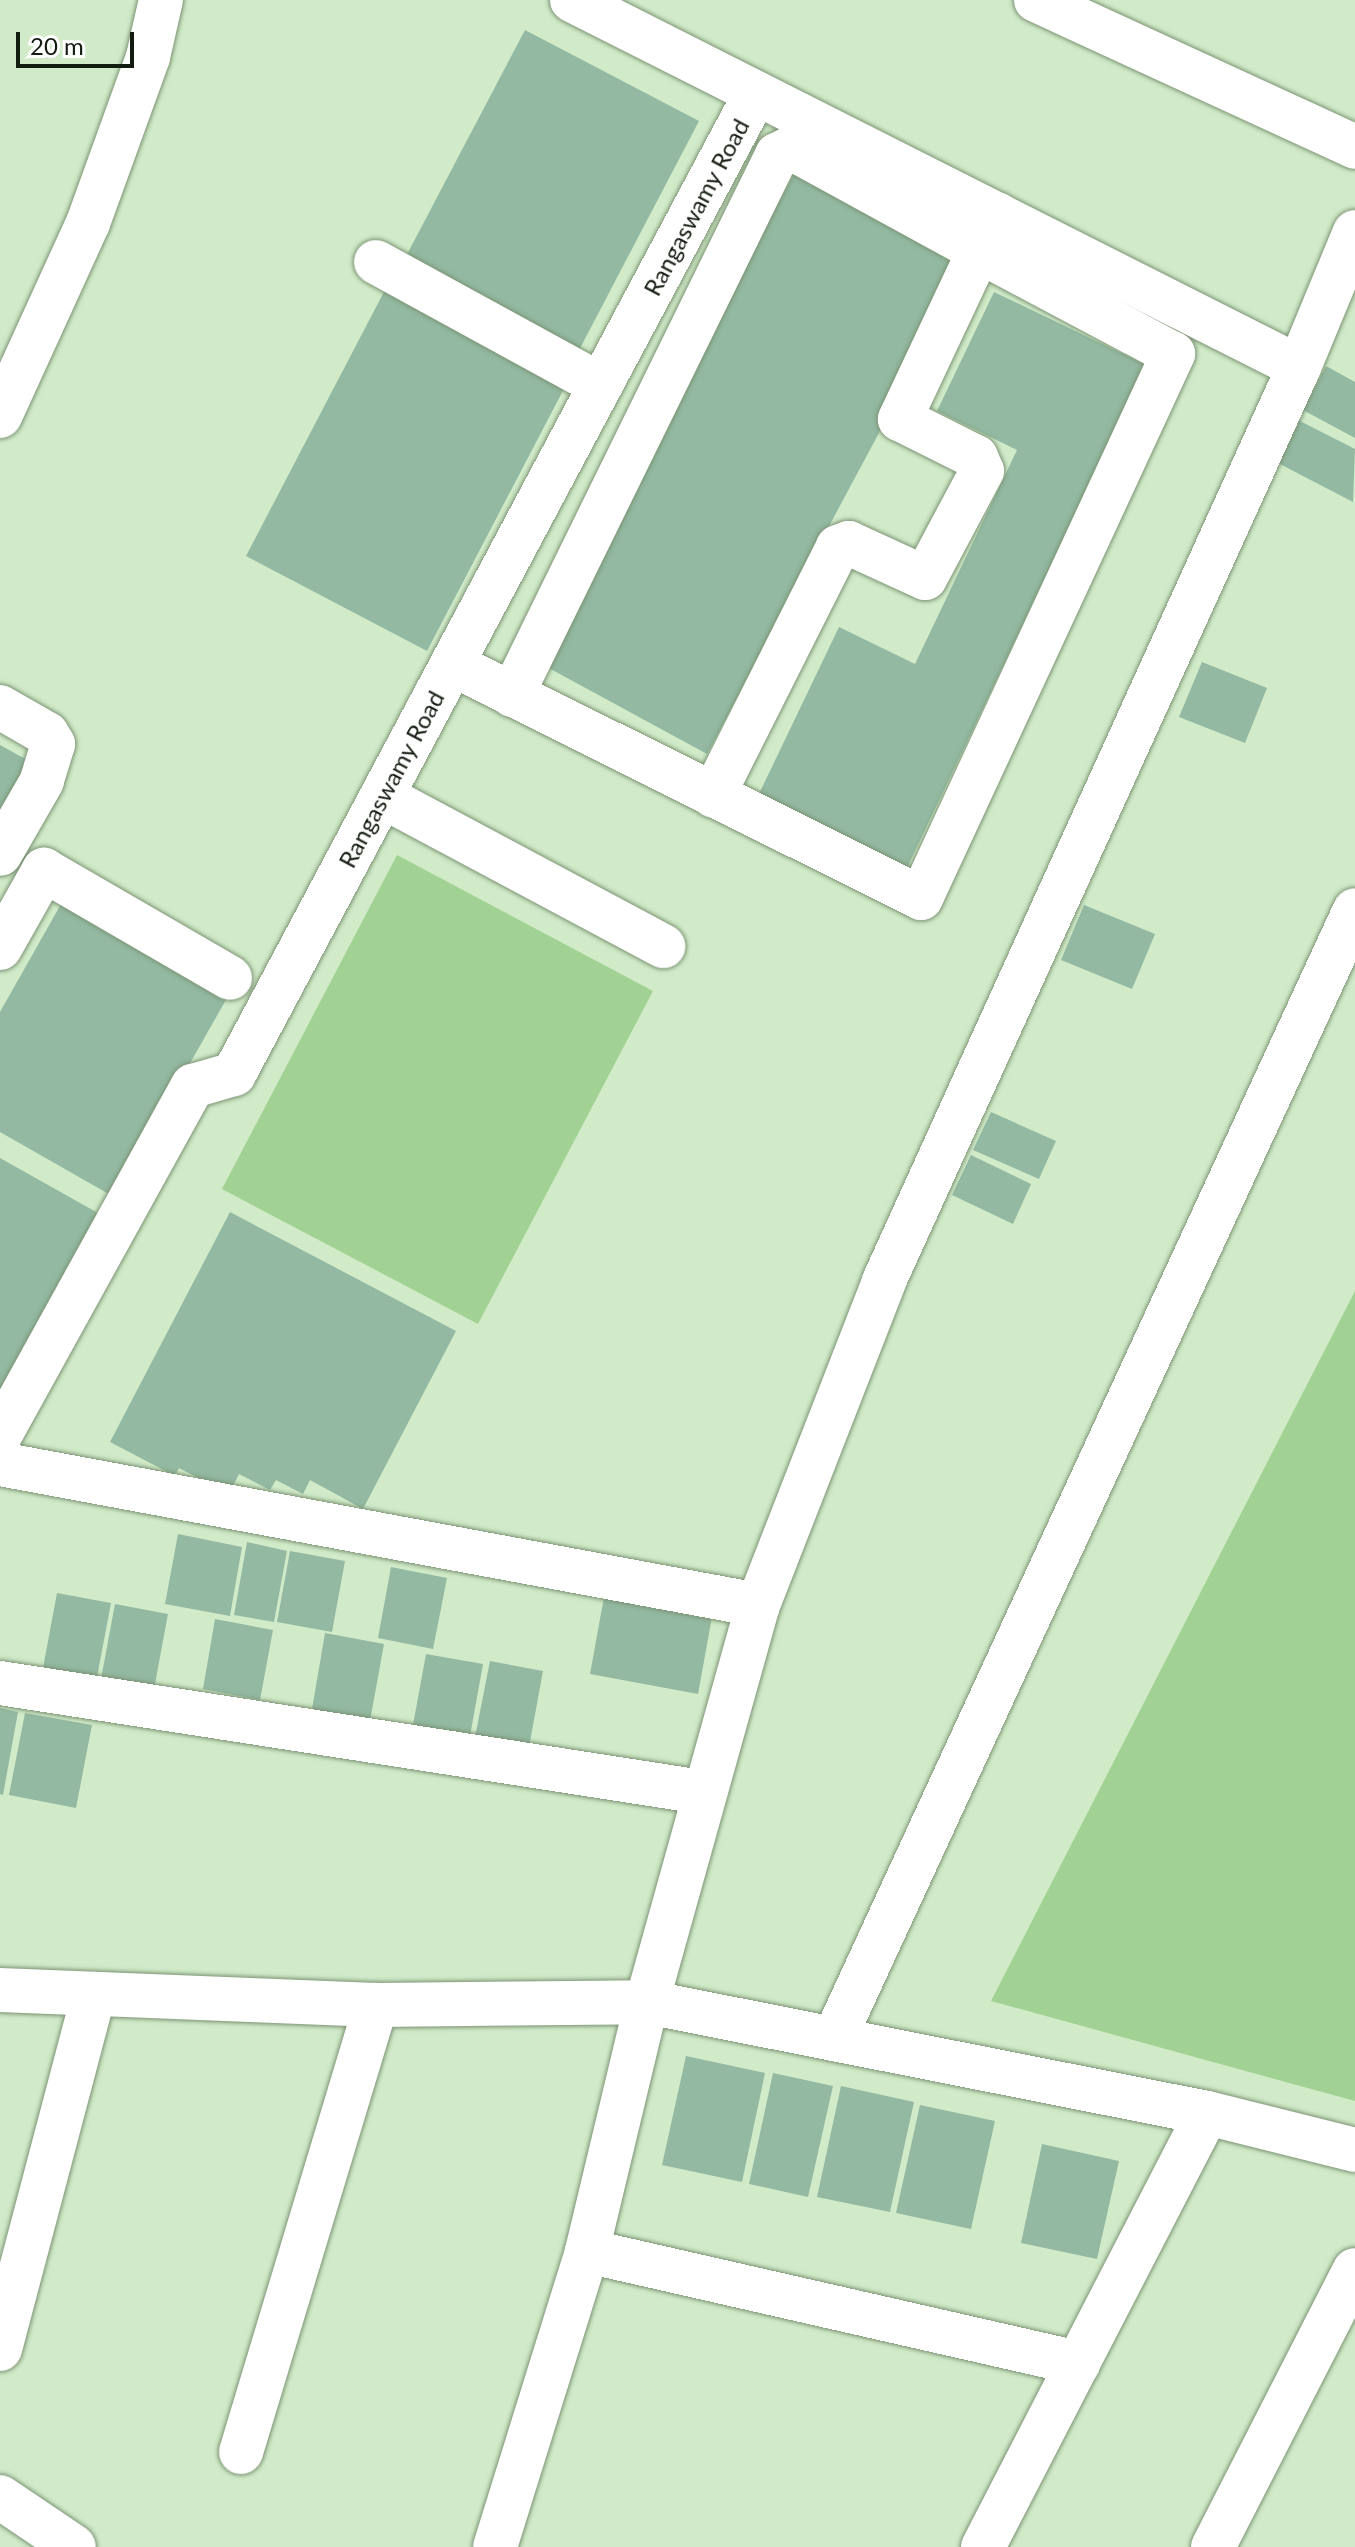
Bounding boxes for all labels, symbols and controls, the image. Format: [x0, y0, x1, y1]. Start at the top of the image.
scale bar [20, 16, 138, 66]
text: 20 m [30, 31, 84, 60]
street label: Rangaswamy Road [637, 113, 755, 301]
street label: Rangaswamy Road [332, 685, 450, 873]

